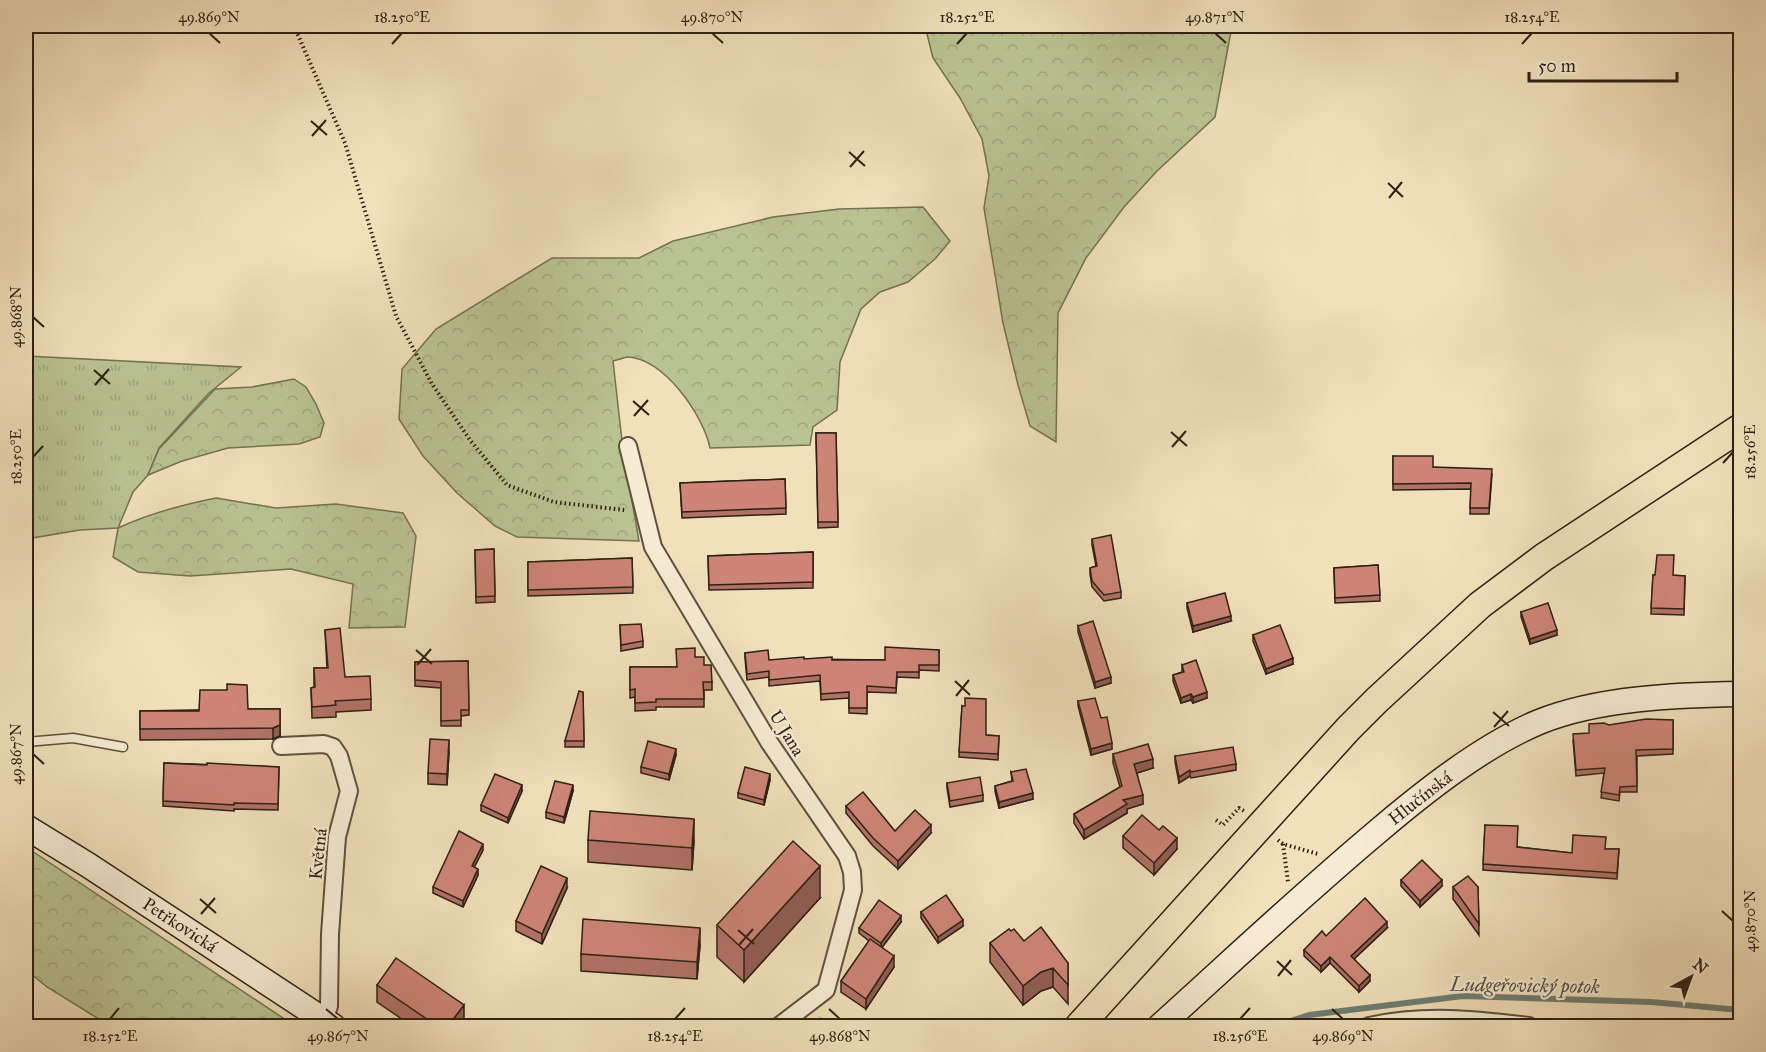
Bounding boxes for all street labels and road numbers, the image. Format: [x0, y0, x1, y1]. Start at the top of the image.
street label: U Jana [764, 706, 810, 761]
street label: Hlučínská [1384, 766, 1457, 830]
street label: Květná [304, 827, 332, 881]
street label: Petřkovická [138, 893, 222, 958]

